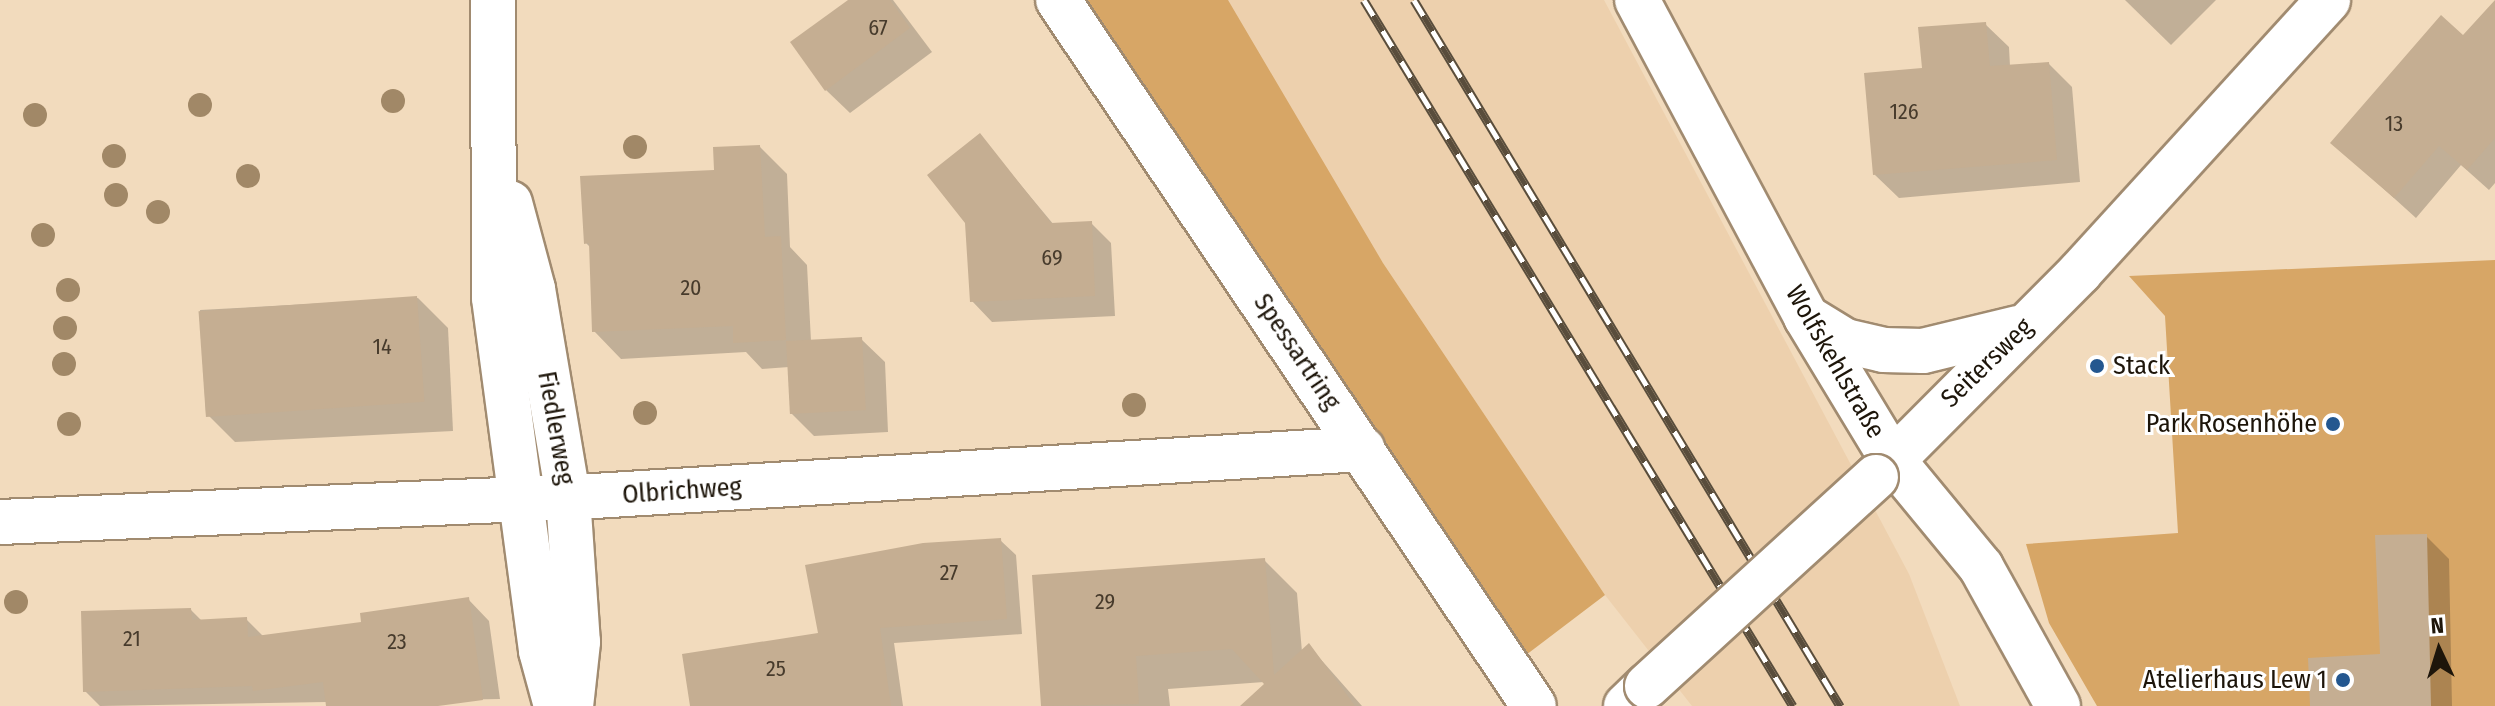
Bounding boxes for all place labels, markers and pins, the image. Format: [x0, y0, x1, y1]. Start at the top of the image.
place label: Stack [2113, 350, 2170, 382]
marker: Stack [2088, 357, 2106, 375]
place label: Park Rosenhöhe [2146, 408, 2317, 440]
marker: Park Rosenhöhe [2324, 415, 2342, 433]
place label: Atelierhaus Lew 1 [2143, 664, 2327, 696]
marker: Atelierhaus Lew 1 [2334, 671, 2352, 689]

